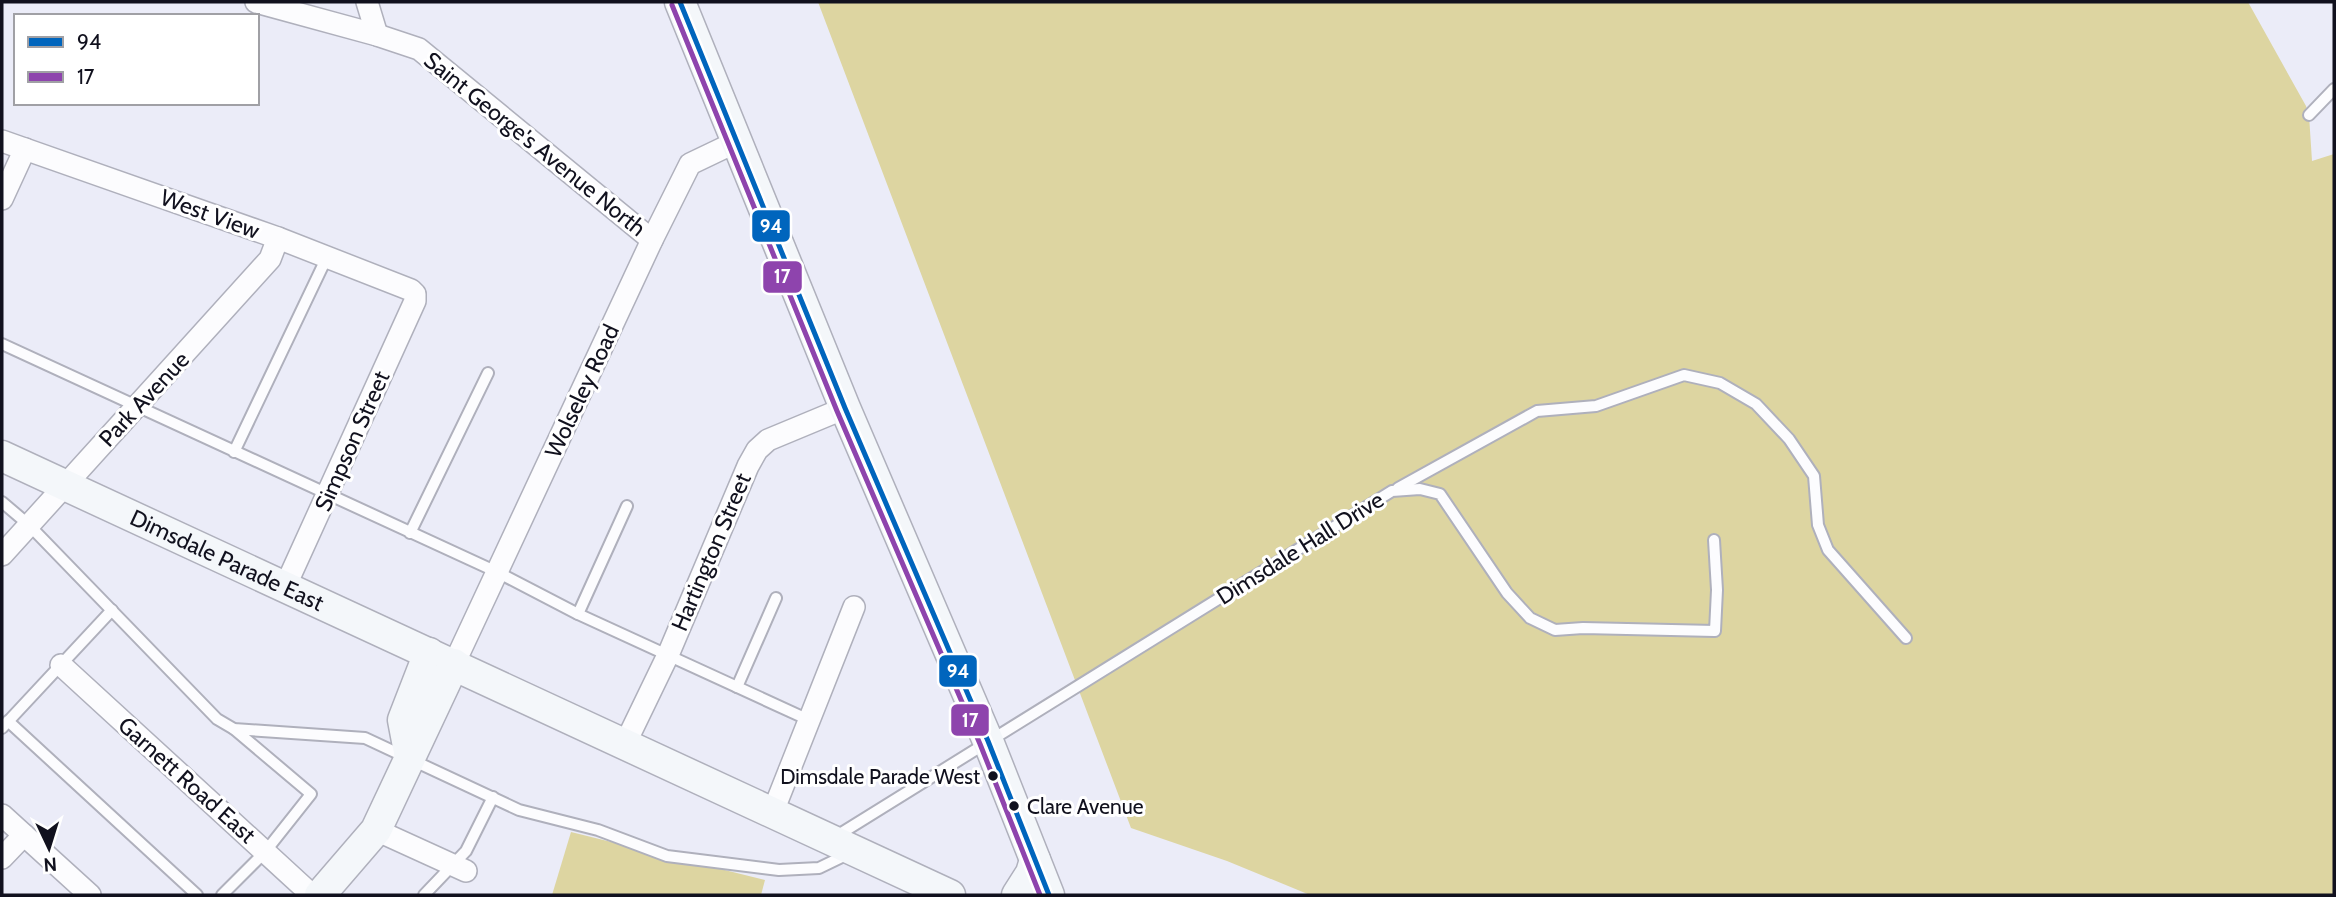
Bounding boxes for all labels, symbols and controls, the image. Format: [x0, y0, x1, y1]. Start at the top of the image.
legend [14, 14, 259, 105]
text: 94 [77, 29, 101, 54]
street label: Saint George's Avenue North [418, 46, 652, 242]
text: 17 [77, 64, 95, 89]
street label: West View [157, 183, 264, 245]
line badge: 94 [751, 209, 791, 243]
text: 94 [760, 215, 782, 238]
line badge: 17 [762, 260, 803, 294]
text: 17 [774, 265, 791, 288]
street label: Wolseley Road [539, 320, 625, 462]
street label: Park Avenue [93, 346, 195, 452]
street label: Simpson Street [309, 366, 395, 515]
street label: Hartington Street [665, 469, 757, 635]
street label: Dimsdale Hall Drive [1211, 485, 1389, 611]
street label: Dimsdale Parade East [126, 503, 328, 617]
line badge: 94 [938, 654, 978, 688]
text: 94 [947, 660, 969, 683]
line badge: 17 [950, 703, 990, 737]
text: 17 [962, 709, 979, 732]
street label: Garnett Road East [113, 711, 262, 849]
place label: Dimsdale Parade West [780, 764, 980, 789]
marker: Dimsdale Parade West [986, 769, 1000, 783]
place label: Clare Avenue [1027, 794, 1144, 819]
marker: Clare Avenue [1007, 799, 1021, 813]
north arrow [14, 813, 84, 883]
text: N [43, 853, 58, 876]

